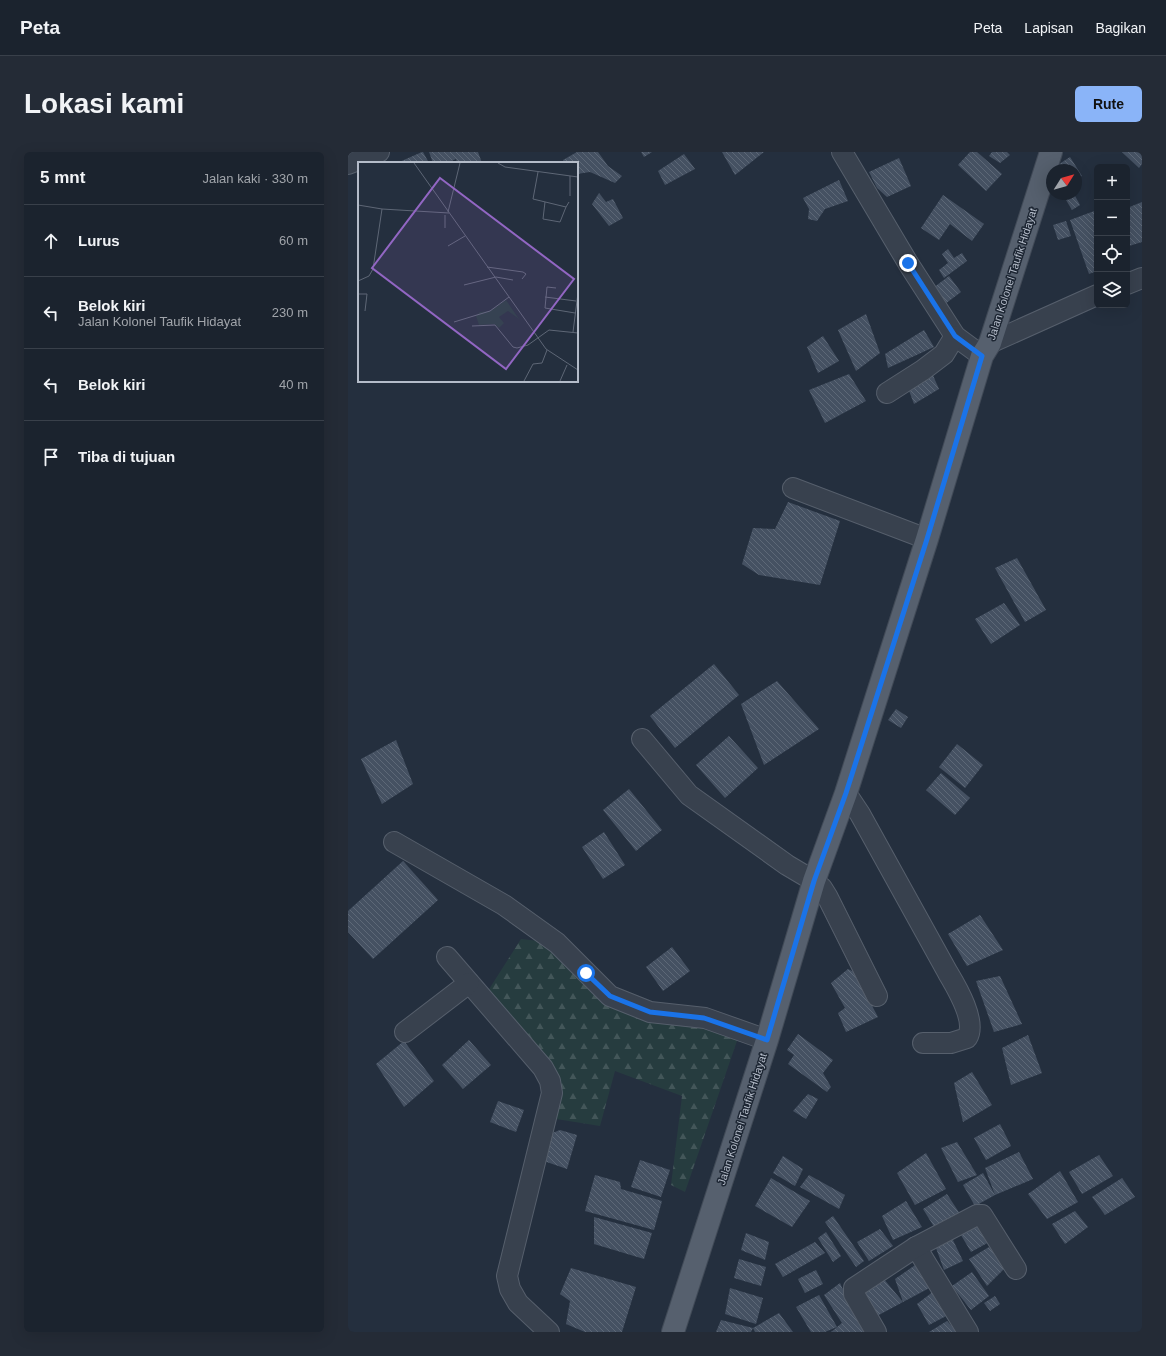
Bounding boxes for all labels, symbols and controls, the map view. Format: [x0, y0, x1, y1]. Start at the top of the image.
text: Peta [20, 17, 60, 38]
text: Peta [974, 20, 1002, 36]
text: Lapisan [1024, 20, 1073, 36]
text: Bagikan [1095, 20, 1146, 36]
button: Rute [1075, 86, 1142, 122]
text: Lokasi kami [24, 88, 184, 119]
inset map [358, 162, 578, 382]
north arrow [1046, 164, 1082, 200]
map controls [1094, 164, 1130, 308]
button: + [1094, 164, 1130, 200]
text: 5 mnt [40, 168, 85, 187]
text: Jalan kaki · 330 m [203, 171, 308, 186]
button: − [1094, 200, 1130, 236]
street label: Jalan Kolonel Taufik Hidayat [985, 207, 1039, 341]
icon: ahead [40, 230, 62, 252]
text: Lurus [78, 232, 120, 249]
text: 60 m [279, 233, 308, 248]
button: locate [1094, 236, 1130, 272]
route end [899, 254, 917, 272]
button: layers [1094, 272, 1130, 308]
text: Belok kiri [78, 297, 146, 314]
icon: left [40, 302, 62, 324]
text: 230 m [272, 305, 308, 320]
text: Jalan Kolonel Taufik Hidayat [78, 314, 241, 329]
icon: left [40, 374, 62, 396]
text: Belok kiri [78, 376, 146, 393]
text: 40 m [279, 377, 308, 392]
icon: arrive [40, 446, 62, 468]
text: Tiba di tujuan [78, 448, 175, 465]
route start [577, 964, 595, 982]
street label: Jalan Kolonel Taufik Hidayat [715, 1052, 769, 1186]

